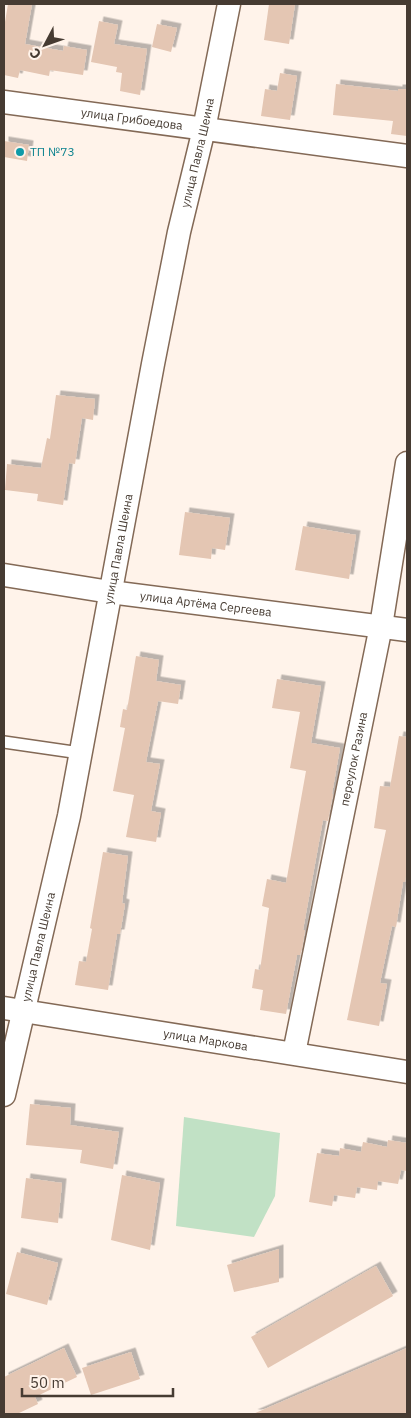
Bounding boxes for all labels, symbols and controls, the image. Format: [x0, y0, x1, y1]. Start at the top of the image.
north arrow [20, 20, 70, 70]
text: С [25, 44, 45, 63]
street label: улица Павла Шеина [177, 96, 217, 209]
street label: улица Грибоедова [80, 104, 184, 133]
place label: ТП №73 [30, 144, 75, 159]
marker: ТП №73 [14, 146, 26, 158]
street label: улица Павла Шеина [100, 492, 136, 605]
street label: улица Артёма Сергеева [139, 588, 273, 620]
street label: переулок Разина [336, 710, 370, 807]
street label: улица Павла Шеина [18, 890, 58, 1003]
street label: улица Маркова [162, 1025, 250, 1054]
scale bar [22, 1366, 174, 1398]
text: 50 m [30, 1373, 65, 1392]

